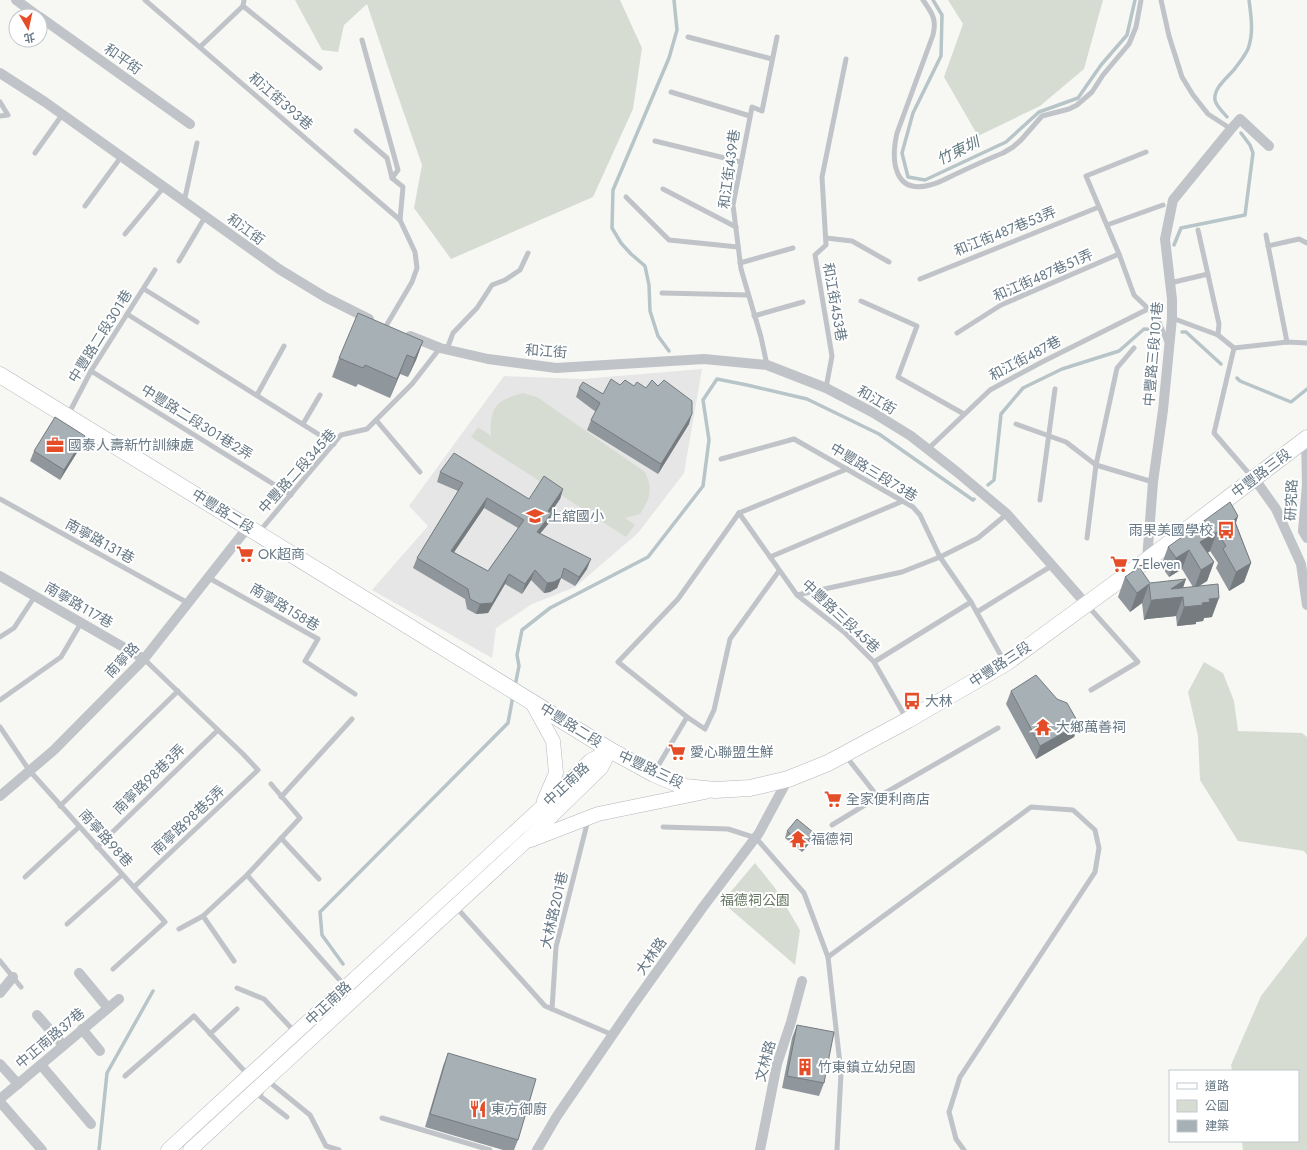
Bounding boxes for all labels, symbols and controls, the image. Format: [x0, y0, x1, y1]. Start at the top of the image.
north arrow [8, 8, 48, 48]
text: 北 [23, 29, 36, 47]
street label: 和平街 [100, 39, 146, 79]
street label: 和江街393巷 [244, 67, 318, 135]
street label: 和江街439巷 [714, 128, 744, 210]
water label: 竹東圳 [933, 130, 985, 171]
street label: 和江街487巷53弄 [951, 201, 1059, 261]
street label: 和江街 [223, 209, 269, 249]
street label: 和江街487巷51弄 [990, 244, 1096, 306]
street label: 和江街453巷 [818, 261, 852, 343]
street label: 中豐路二段301巷 [63, 286, 137, 386]
street label: 中豐路三段101巷 [1138, 301, 1168, 407]
street label: 和江街487巷 [985, 331, 1065, 385]
street label: 和江街 [524, 340, 568, 362]
street label: 中豐路二段301巷2弄 [137, 380, 257, 464]
street label: 和江街 [854, 381, 900, 419]
street label: 中豐路二段345巷 [254, 424, 340, 518]
office icon: 國泰人壽新竹訓練處 [45, 435, 65, 455]
place label: 國泰人壽新竹訓練處 [68, 435, 194, 455]
street label: 中豐路三段73巷 [826, 438, 922, 506]
street label: 中豐路三段 [1227, 444, 1295, 502]
street label: 研究路 [1280, 479, 1302, 521]
street label: 中豐路二段 [188, 484, 258, 538]
school or university icon: 上舘國小 [525, 506, 545, 526]
place label: 上舘國小 [548, 506, 604, 526]
street label: 南寧路131巷 [62, 514, 138, 568]
place label: 雨果美國學校 [1129, 520, 1213, 540]
bus stop icon: 雨果美國學校 [1216, 520, 1236, 540]
supermarket icon: OK超商 [235, 544, 255, 564]
place label: OK超商 [258, 544, 305, 564]
supermarket icon: 7-Eleven [1109, 554, 1129, 574]
place label: 7-Eleven [1132, 554, 1181, 574]
street label: 中豐路三段45巷 [798, 575, 884, 657]
street label: 南寧路117巷 [41, 577, 117, 633]
street label: 南寧路158巷 [246, 578, 324, 636]
street label: 中豐路三段 [965, 637, 1035, 691]
street label: 南寧路 [100, 638, 144, 682]
bus stop icon: 大林 [902, 691, 922, 711]
place label: 大林 [925, 691, 953, 711]
street label: 中豐路二段 [536, 698, 606, 752]
temple icon: 大鄉萬善祠 [1033, 717, 1053, 737]
place label: 大鄉萬善祠 [1056, 717, 1126, 737]
street label: 南寧路98巷3弄 [108, 739, 190, 819]
supermarket icon: 愛心聯盟生鮮 [667, 742, 687, 762]
place label: 愛心聯盟生鮮 [690, 742, 774, 762]
street label: 中豐路三段 [615, 745, 687, 793]
street label: 中正南路 [539, 758, 593, 810]
street label: 南寧路98巷5弄 [147, 781, 229, 859]
supermarket icon: 全家便利商店 [823, 789, 843, 809]
place label: 全家便利商店 [846, 789, 930, 809]
street label: 南寧路98巷 [75, 805, 137, 871]
temple icon: 福德祠 [788, 829, 808, 849]
place label: 福德祠 [811, 829, 853, 849]
street label: 大林路201巷 [535, 869, 573, 951]
park label: 福德祠公園 [720, 890, 790, 910]
street label: 大林路 [631, 933, 671, 979]
street label: 中正南路 [301, 977, 355, 1029]
street label: 中正南路37巷 [11, 1003, 89, 1073]
street label: 文林路 [750, 1038, 780, 1084]
building icon: 竹東鎮立幼兒園 [795, 1057, 815, 1077]
place label: 竹東鎮立幼兒園 [818, 1057, 916, 1077]
legend [1169, 1070, 1299, 1142]
text: 道路 [1205, 1077, 1229, 1095]
text: 公園 [1205, 1097, 1229, 1115]
restaurant icon: 東方御廚 [468, 1099, 488, 1119]
place label: 東方御廚 [491, 1099, 547, 1119]
text: 建築 [1205, 1117, 1229, 1135]

